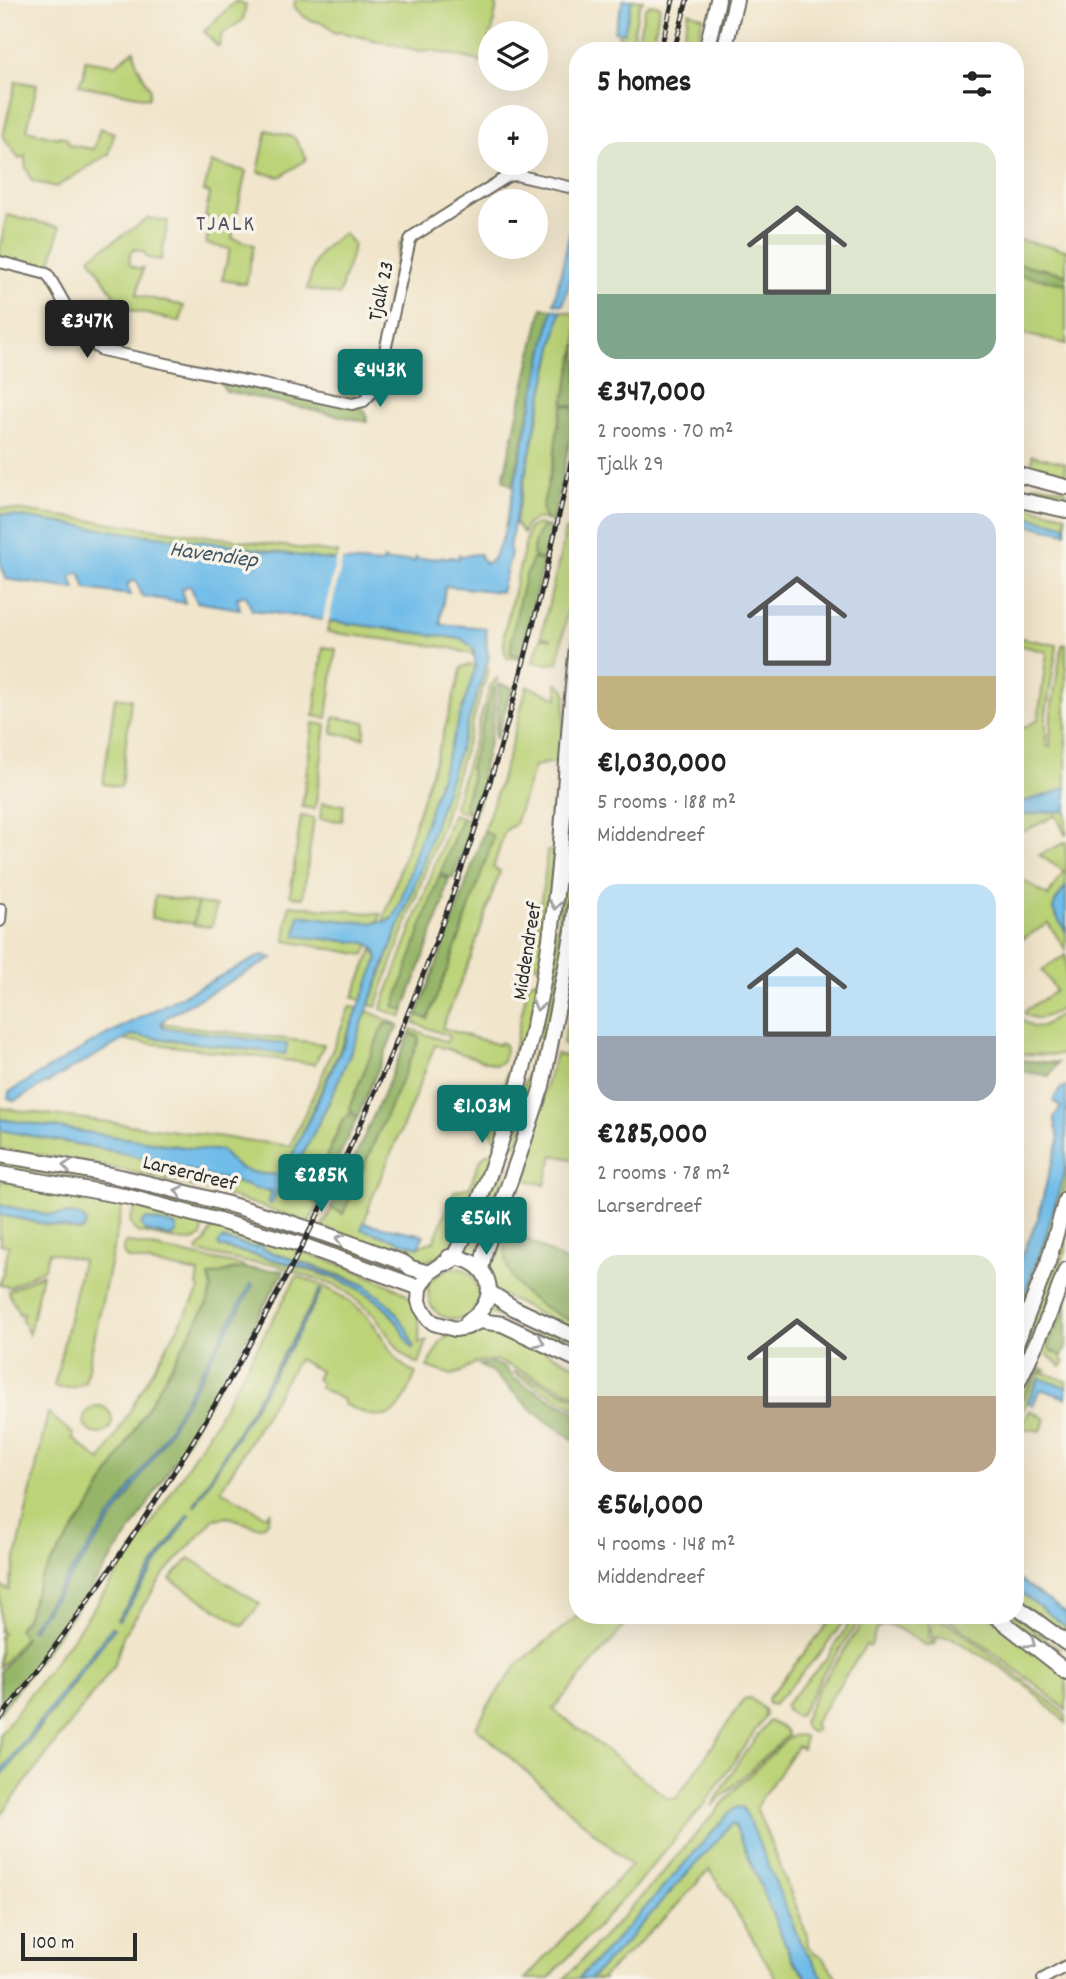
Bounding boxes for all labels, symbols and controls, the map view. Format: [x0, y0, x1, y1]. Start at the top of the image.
map controls [478, 21, 548, 259]
button: layers [478, 21, 548, 91]
text: 5 homes [597, 63, 691, 106]
icon: filters [958, 65, 996, 103]
button: + [478, 105, 548, 175]
icon: home [734, 187, 860, 313]
button: − [478, 189, 548, 259]
district label: TJALK [196, 209, 256, 242]
street label: Tjalk 23 [362, 259, 404, 324]
pin: €347K [38, 300, 136, 360]
text: €347K [61, 306, 113, 339]
pin: €443K [331, 350, 429, 409]
text: €443K [354, 355, 406, 388]
text: €347,000 [597, 373, 706, 416]
text: 2 rooms · 70 m² [597, 416, 733, 449]
text: Tjalk 29 [597, 449, 664, 482]
water label: Havendiep [167, 534, 261, 579]
icon: home [734, 558, 860, 684]
text: €1,030,000 [597, 744, 727, 787]
text: 5 rooms · 188 m² [597, 787, 736, 820]
text: Middendreef [597, 820, 705, 853]
street label: Middendreef [506, 900, 552, 1002]
one-way arrow [548, 900, 563, 911]
icon: home [734, 929, 860, 1055]
one-way arrow [532, 1000, 547, 1012]
pin: €1.03M [425, 1086, 539, 1145]
text: €1.03M [453, 1091, 511, 1124]
text: €285,000 [597, 1115, 708, 1158]
street label: Larserdreef [139, 1149, 240, 1201]
pin: €285K [272, 1154, 370, 1214]
text: 2 rooms · 78 m² [597, 1158, 730, 1191]
one-way arrow [61, 1159, 73, 1174]
text: €285K [294, 1160, 348, 1193]
one-way arrow [174, 1185, 186, 1199]
text: Larserdreef [597, 1191, 702, 1224]
pin: €561K [437, 1198, 535, 1257]
text: €561K [461, 1203, 511, 1236]
one-way arrow [335, 1233, 347, 1247]
icon: home [734, 1300, 860, 1426]
one-way arrow [533, 1334, 545, 1348]
text: €561,000 [597, 1486, 704, 1529]
text: 4 rooms · 148 m² [597, 1529, 735, 1562]
text: Middendreef [597, 1562, 705, 1595]
one-way arrow [1023, 1634, 1035, 1647]
scale bar [21, 1930, 136, 1962]
text: 100 m [32, 1931, 74, 1958]

